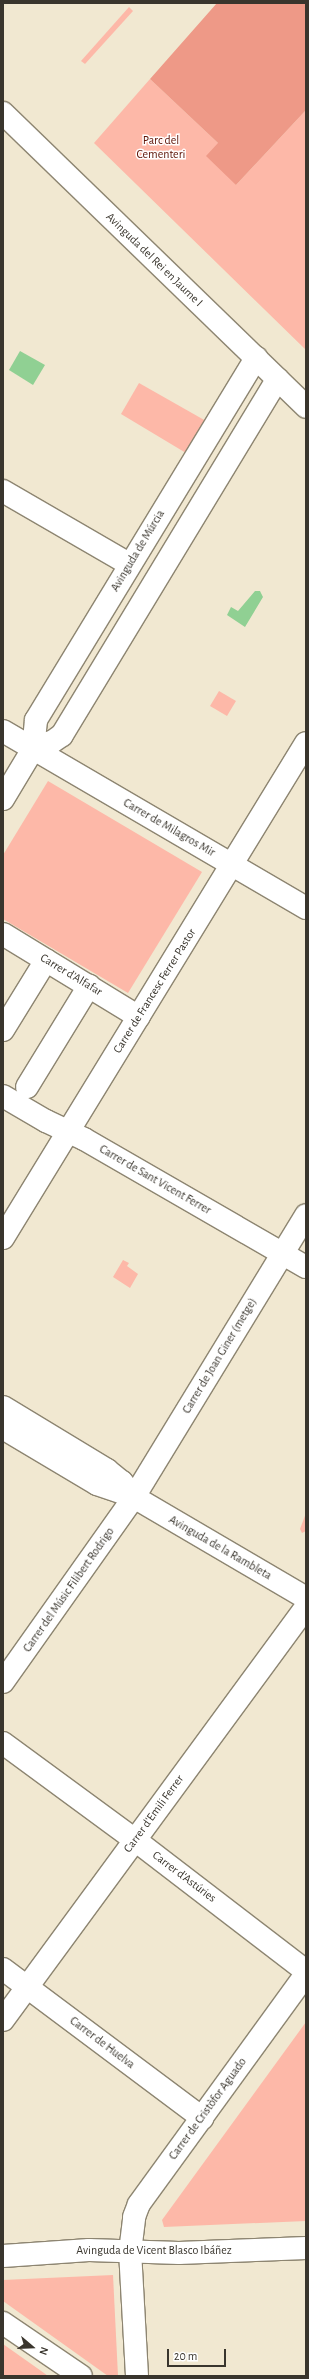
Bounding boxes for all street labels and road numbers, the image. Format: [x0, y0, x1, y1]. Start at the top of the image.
street label: Avinguda del Rei en Jaume I [103, 210, 205, 310]
street label: Avinguda de Múrcia [108, 508, 168, 594]
street label: Carrer de Milagros Mir [121, 796, 217, 860]
street label: Carrer de Francesc Ferrer Pastor [111, 926, 199, 1056]
street label: Carrer d'Alfafar [37, 951, 105, 999]
street label: Carrer de Sant Vicent Ferrer [97, 1142, 213, 1218]
street label: Carrer de Joan Giner (metge) [180, 1296, 260, 1416]
street label: Avinguda de la Rambleta [166, 1513, 274, 1583]
street label: Carrer del Músic Filibert Rodrigo [20, 1525, 118, 1655]
street label: Carrer d'Emili Ferrer [121, 1772, 187, 1856]
street label: Carrer d'Astúries [149, 1848, 219, 1906]
street label: Carrer de Huelva [67, 2014, 137, 2072]
street label: Carrer de Cristòfor Aguado [166, 2055, 250, 2163]
street label: Avinguda de Vicent Blasco Ibáñez [76, 2244, 232, 2258]

